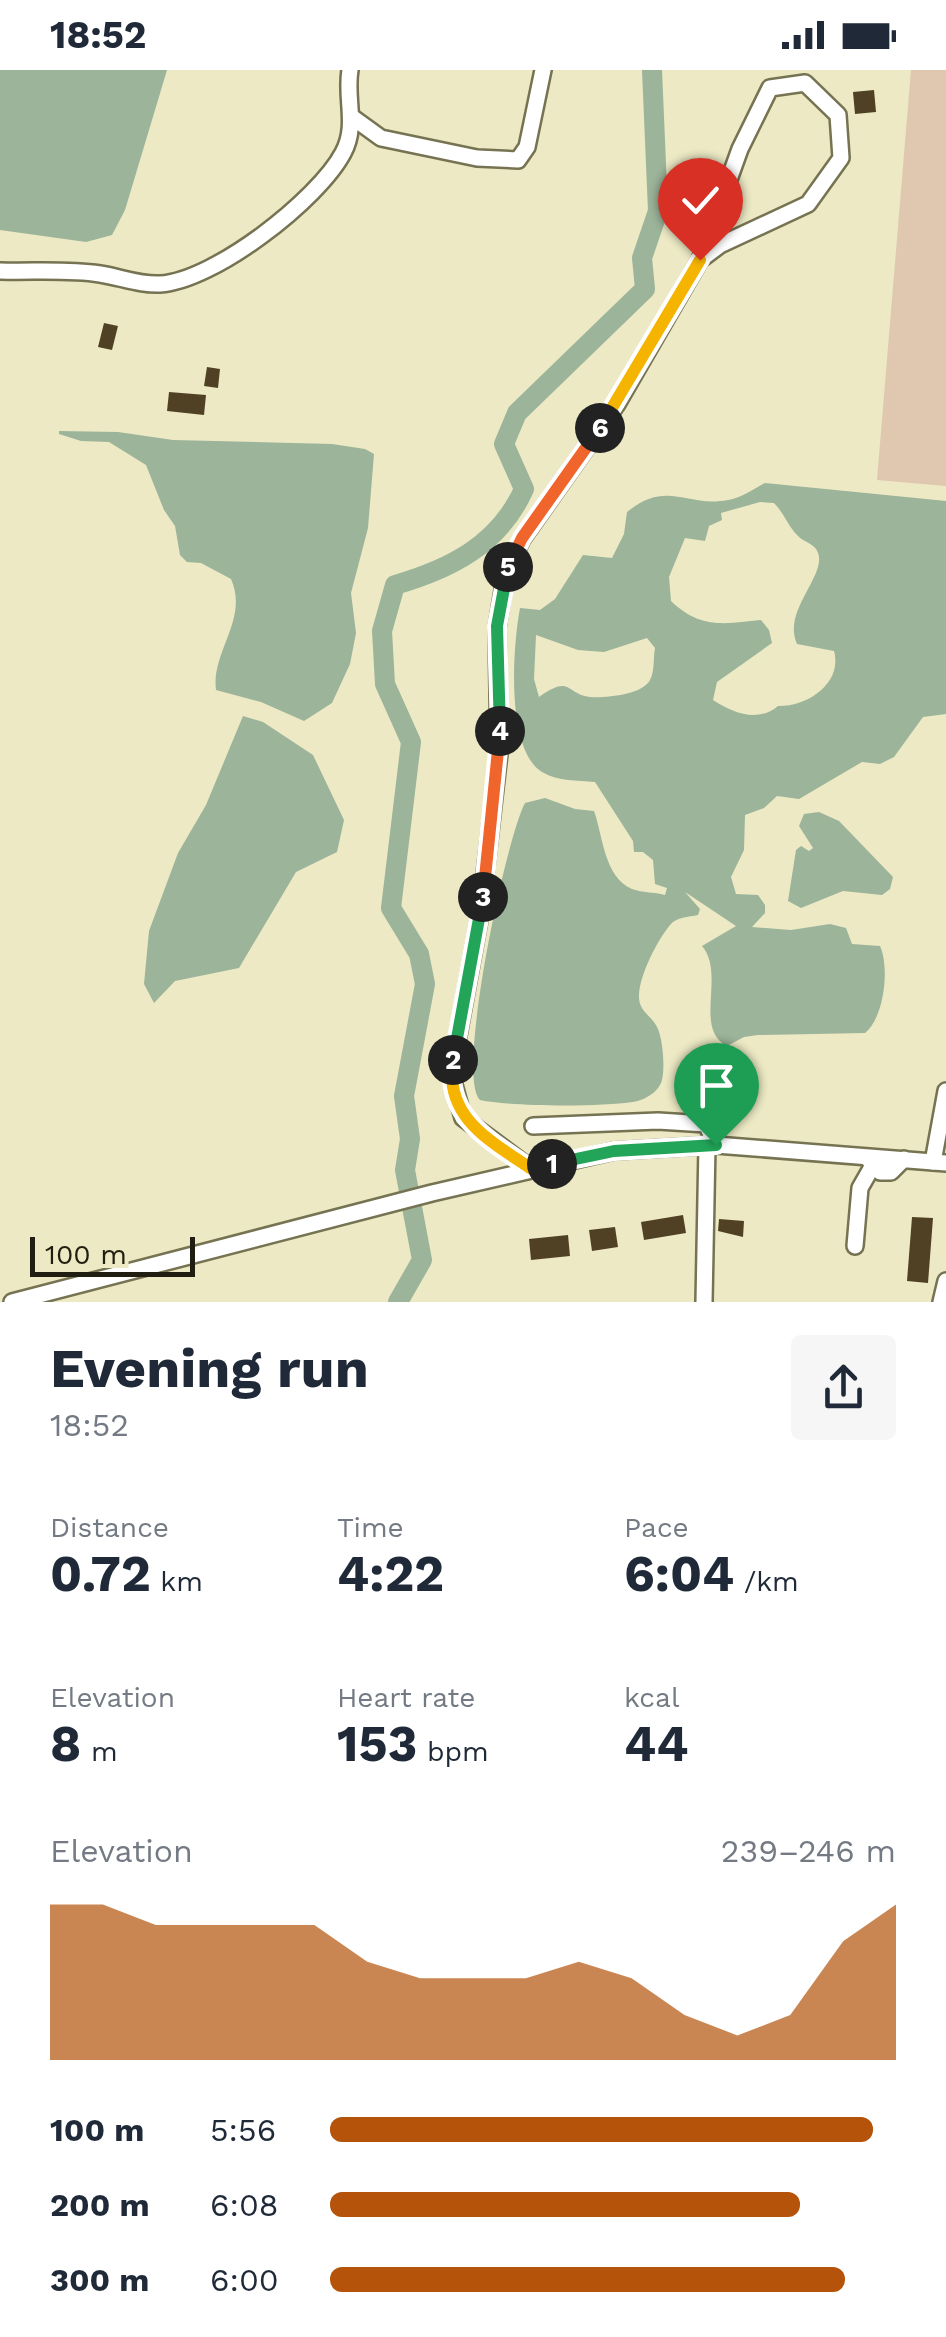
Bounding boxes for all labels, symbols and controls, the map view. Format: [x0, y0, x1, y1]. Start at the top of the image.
text: 18:52 [50, 13, 146, 57]
pin [658, 158, 743, 261]
icon: check [673, 173, 728, 228]
pin: 6 [575, 403, 625, 453]
text: 6 [591, 411, 609, 444]
pin: 5 [483, 542, 533, 592]
text: 5 [500, 550, 516, 583]
pin: 4 [475, 706, 525, 756]
text: 4 [491, 714, 509, 747]
pin: 3 [458, 872, 508, 922]
text: 3 [475, 880, 491, 913]
pin: 2 [428, 1035, 478, 1085]
text: 2 [445, 1043, 461, 1076]
pin [674, 1043, 759, 1146]
icon: arrive [689, 1058, 744, 1113]
pin: 1 [527, 1139, 577, 1189]
text: 1 [546, 1147, 558, 1180]
scale bar [30, 1232, 195, 1276]
text: 100 m [45, 1238, 127, 1271]
button: share [791, 1335, 896, 1440]
text: Evening run [50, 1336, 369, 1400]
text: 18:52 [50, 1406, 129, 1444]
text: Distance [50, 1511, 169, 1544]
text: Time [337, 1511, 404, 1544]
text: Pace [624, 1511, 689, 1544]
text: 0.72 [50, 1544, 151, 1603]
text: 4:22 [337, 1544, 444, 1603]
text: 6:04 [624, 1544, 734, 1603]
text: km [151, 1565, 203, 1598]
text: /km [734, 1565, 799, 1598]
text: Elevation [50, 1681, 175, 1714]
text: Heart rate [337, 1681, 475, 1714]
text: kcal [624, 1681, 679, 1714]
text: 8 [50, 1714, 81, 1773]
text: 153 [337, 1714, 417, 1773]
text: 44 [624, 1714, 689, 1773]
text: m [81, 1735, 118, 1768]
text: bpm [417, 1735, 489, 1768]
text: Elevation [50, 1832, 193, 1870]
text: 239–246 m [721, 1832, 896, 1870]
text: 100 m [50, 2111, 144, 2149]
text: 5:56 [210, 2111, 276, 2149]
text: 200 m [50, 2186, 150, 2224]
text: 6:08 [210, 2186, 279, 2224]
text: 300 m [50, 2261, 149, 2299]
text: 6:00 [210, 2261, 279, 2299]

